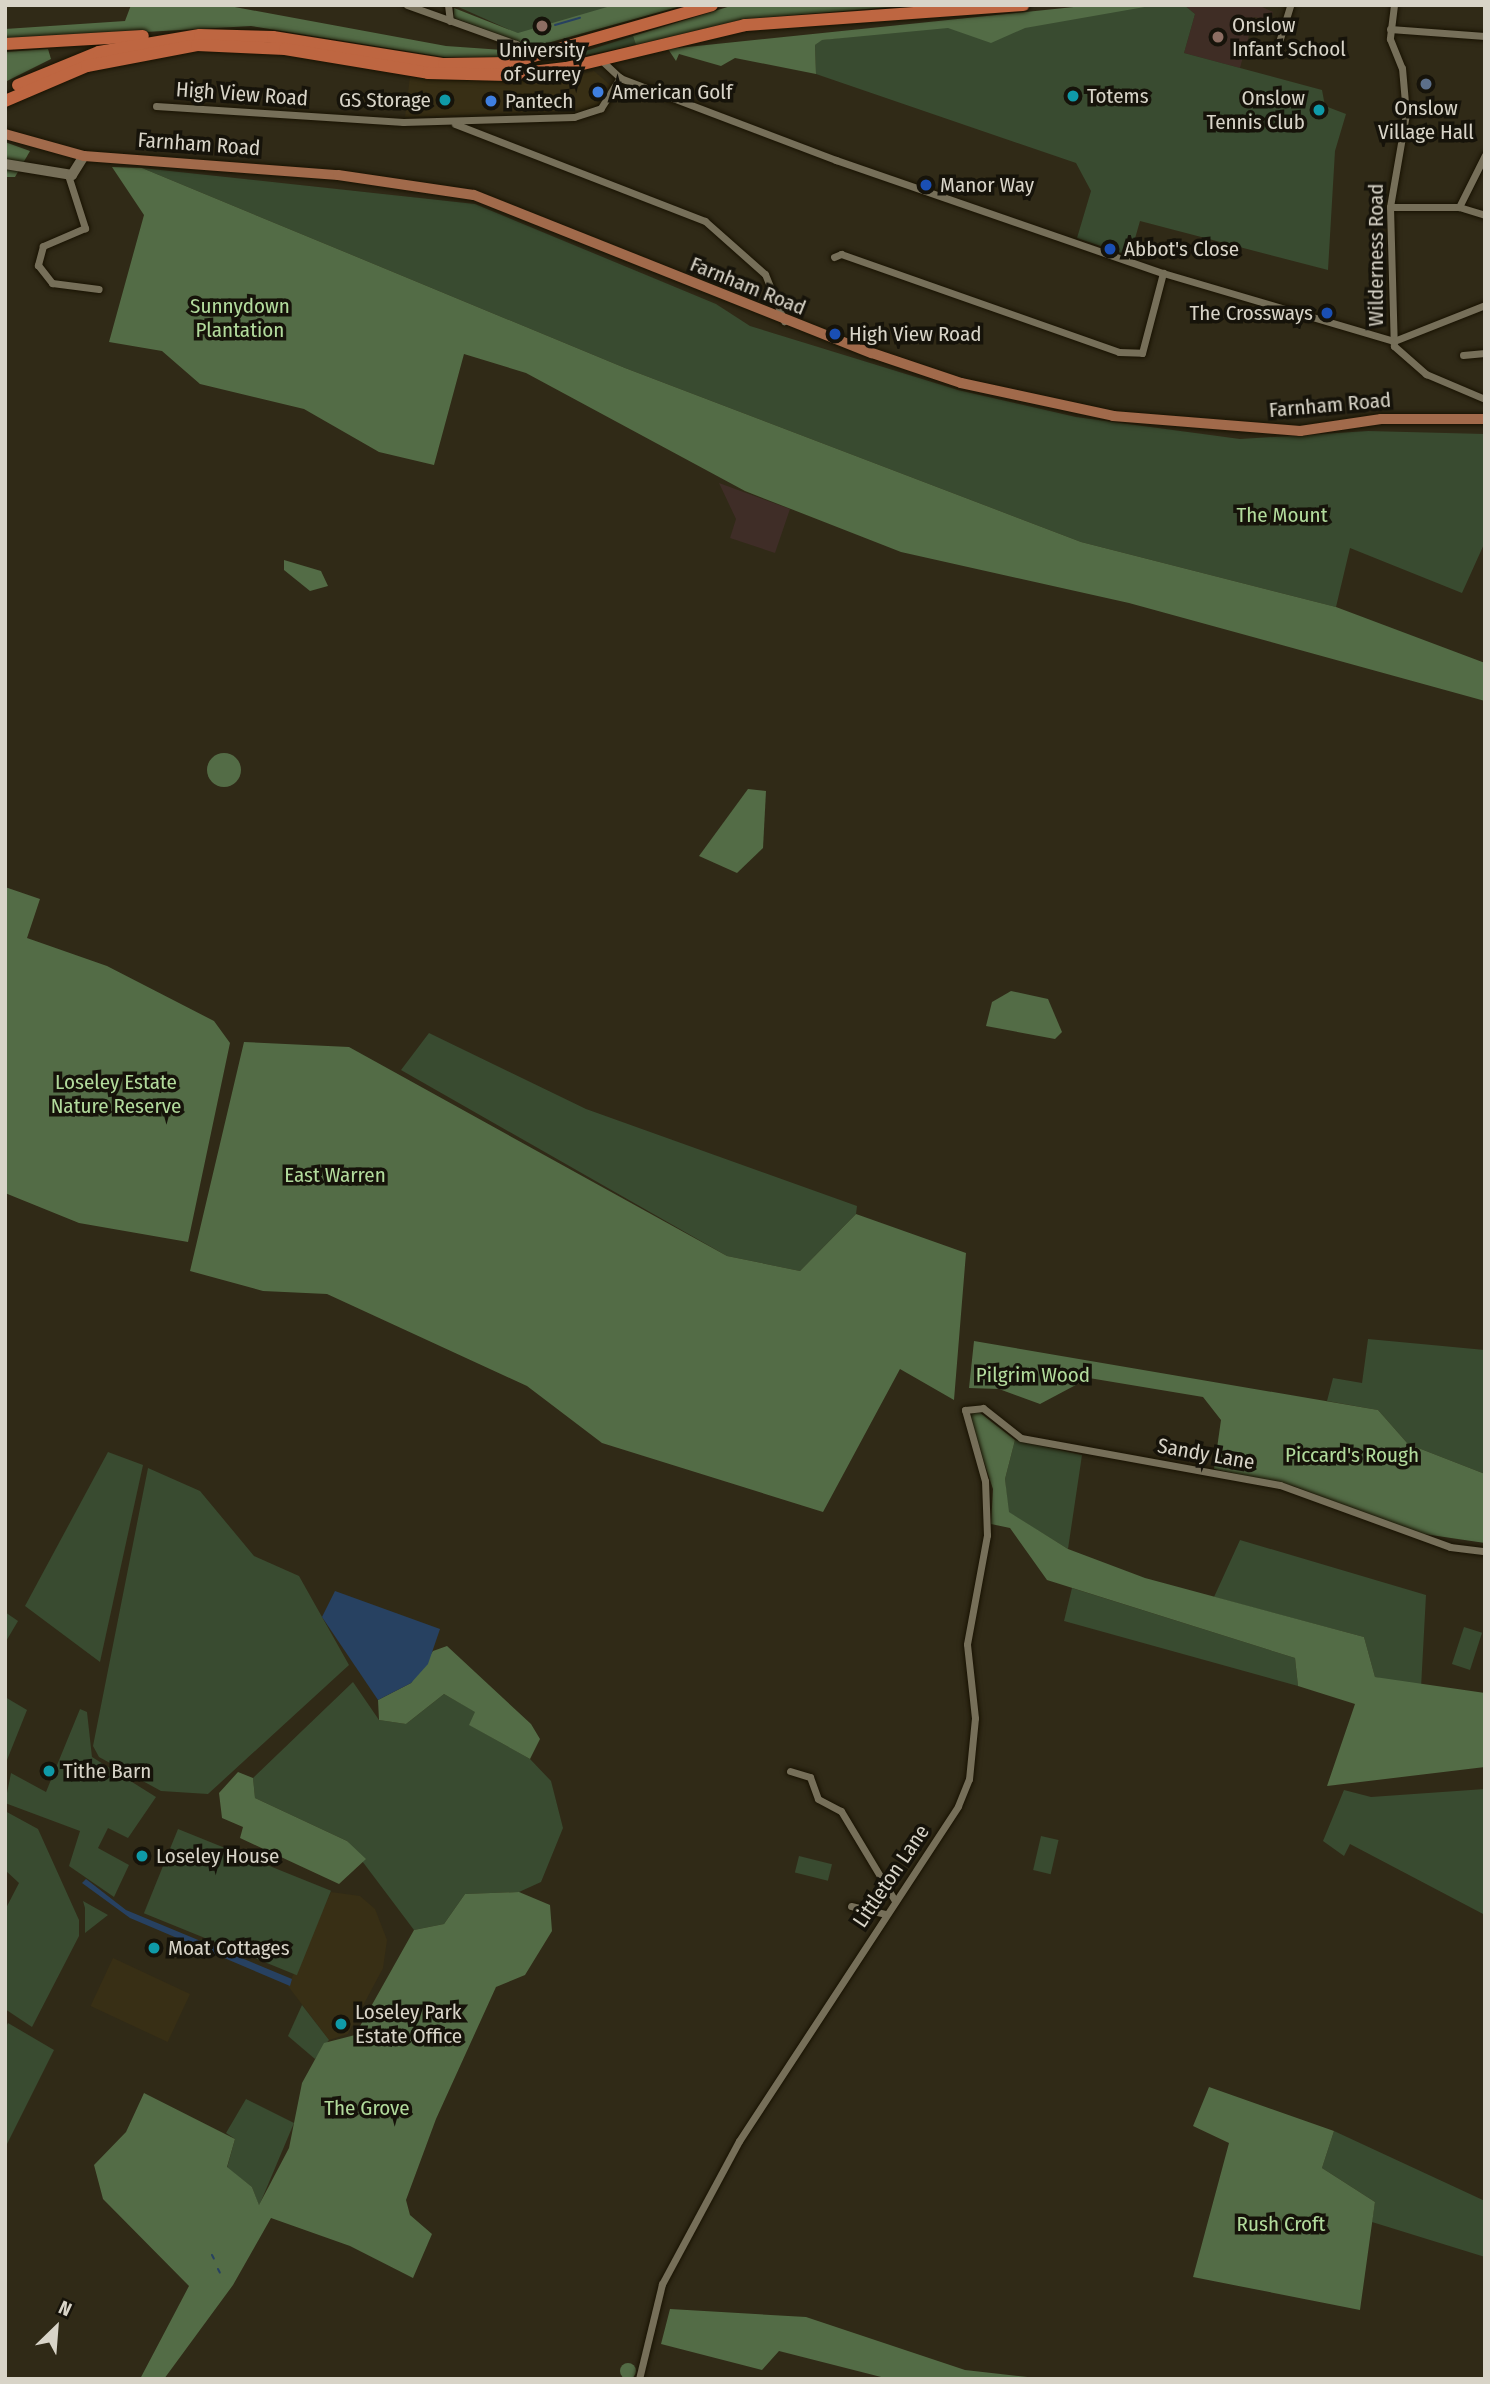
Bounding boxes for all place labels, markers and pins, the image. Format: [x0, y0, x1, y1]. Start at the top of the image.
place label: Onslow Infant School [1232, 12, 1346, 62]
marker: University of Surrey [534, 18, 550, 34]
marker: Onslow Infant School [1210, 29, 1226, 45]
place label: University of Surrey [499, 37, 585, 87]
marker: Onslow Village Hall [1418, 76, 1434, 92]
place label: American Golf [612, 79, 732, 105]
place label: Totems [1087, 83, 1149, 109]
marker: American Golf [590, 84, 606, 100]
place label: Onslow Tennis Club [1207, 85, 1305, 135]
place label: GS Storage [339, 87, 431, 113]
place label: Pantech [505, 88, 573, 114]
marker: Totems [1065, 88, 1081, 104]
marker: GS Storage [437, 92, 453, 108]
marker: Pantech [483, 93, 499, 109]
place label: Onslow Village Hall [1378, 95, 1474, 145]
marker: Onslow Tennis Club [1311, 102, 1327, 118]
place label: Manor Way [940, 172, 1034, 198]
marker: Manor Way [918, 177, 934, 193]
place label: Abbot's Close [1124, 236, 1239, 262]
marker: Abbot's Close [1102, 241, 1118, 257]
place label: The Crossways [1190, 300, 1313, 326]
marker: The Crossways [1319, 305, 1335, 321]
place label: High View Road [849, 321, 981, 347]
marker: High View Road [827, 326, 843, 342]
place label: Tithe Barn [63, 1758, 151, 1784]
marker: Tithe Barn [41, 1763, 57, 1779]
place label: Loseley House [156, 1843, 279, 1869]
marker: Loseley House [134, 1848, 150, 1864]
place label: Moat Cottages [168, 1935, 290, 1961]
marker: Moat Cottages [146, 1940, 162, 1956]
place label: Loseley Park Estate Office [355, 1999, 462, 2049]
marker: Loseley Park Estate Office [333, 2016, 349, 2032]

